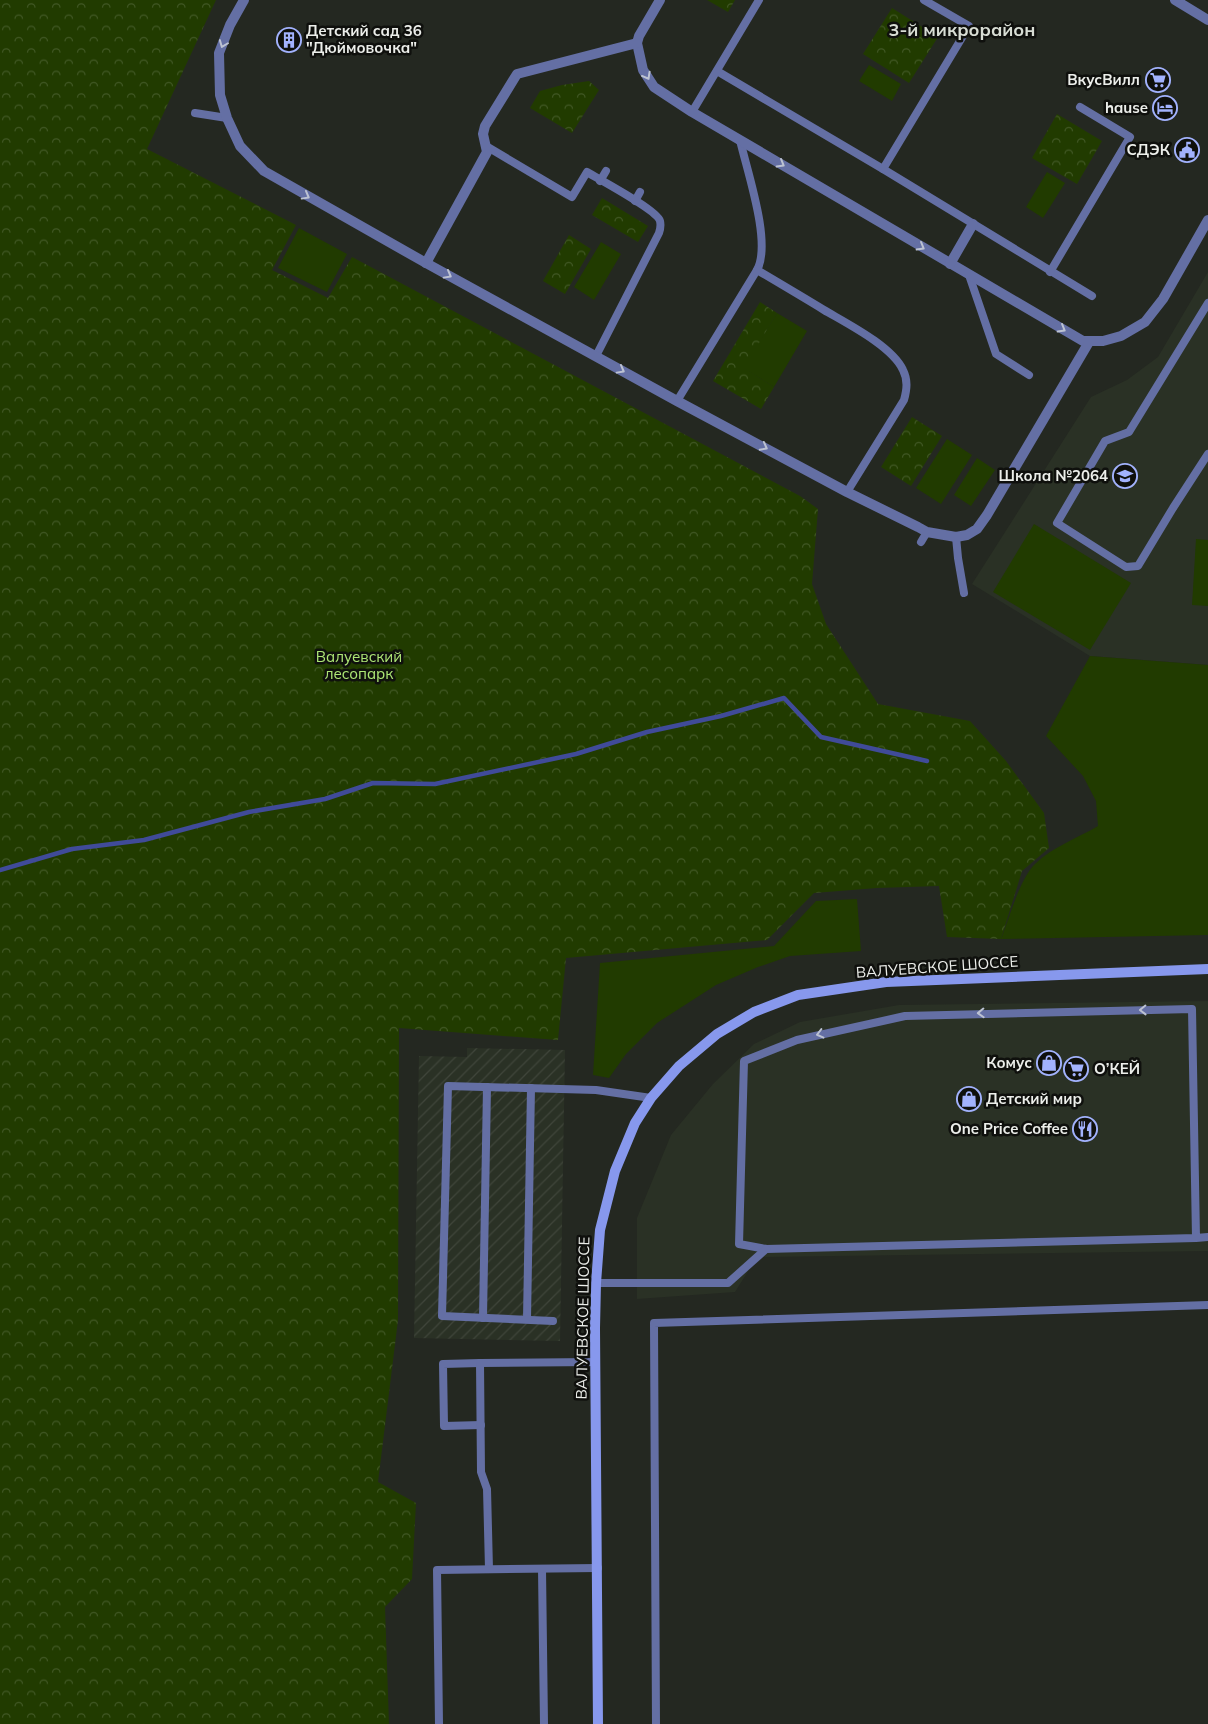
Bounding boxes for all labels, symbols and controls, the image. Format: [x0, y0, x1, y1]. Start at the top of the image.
district label: 3-й микрорайон [889, 18, 1035, 41]
place label: Детский сад 36 "Дюймовочка" [306, 21, 422, 57]
building icon: Детский сад 36 "Дюймовочка" [276, 27, 302, 53]
one-way arrow [219, 39, 229, 48]
supermarket icon: ВкусВилл [1145, 67, 1171, 93]
one-way arrow [640, 70, 650, 79]
place label: ВкусВилл [1067, 70, 1140, 89]
hotel icon: hause [1152, 95, 1178, 121]
place label: hause [1105, 98, 1148, 117]
public building icon: СДЭК [1174, 137, 1200, 163]
place label: СДЭК [1127, 140, 1171, 159]
one-way arrow [776, 158, 785, 168]
one-way arrow [301, 190, 310, 200]
one-way arrow [916, 240, 925, 250]
one-way arrow [443, 269, 452, 279]
one-way arrow [1056, 322, 1065, 332]
one-way arrow [616, 364, 625, 374]
one-way arrow [759, 441, 768, 451]
school or university icon: Школа №2064 [1112, 463, 1138, 489]
place label: Школа №2064 [999, 466, 1108, 485]
park label: Валуевский лесопарк [316, 647, 402, 683]
street label: ВАЛУЕВСКОЕ ШОССЕ [855, 951, 1019, 982]
one-way arrow [1139, 1005, 1146, 1015]
one-way arrow [976, 1008, 984, 1019]
one-way arrow [816, 1028, 825, 1039]
shop icon: Комус [1036, 1050, 1062, 1076]
place label: Комус [986, 1053, 1032, 1072]
supermarket icon: О’КЕЙ [1063, 1056, 1089, 1082]
place label: О’КЕЙ [1094, 1059, 1140, 1078]
shop icon: Детский мир [956, 1086, 982, 1112]
place label: Детский мир [986, 1089, 1082, 1108]
restaurant icon: One Price Coffee [1072, 1116, 1098, 1142]
place label: One Price Coffee [950, 1119, 1068, 1138]
street label: ВАЛУЕВСКОЕ ШОССЕ [572, 1236, 593, 1400]

